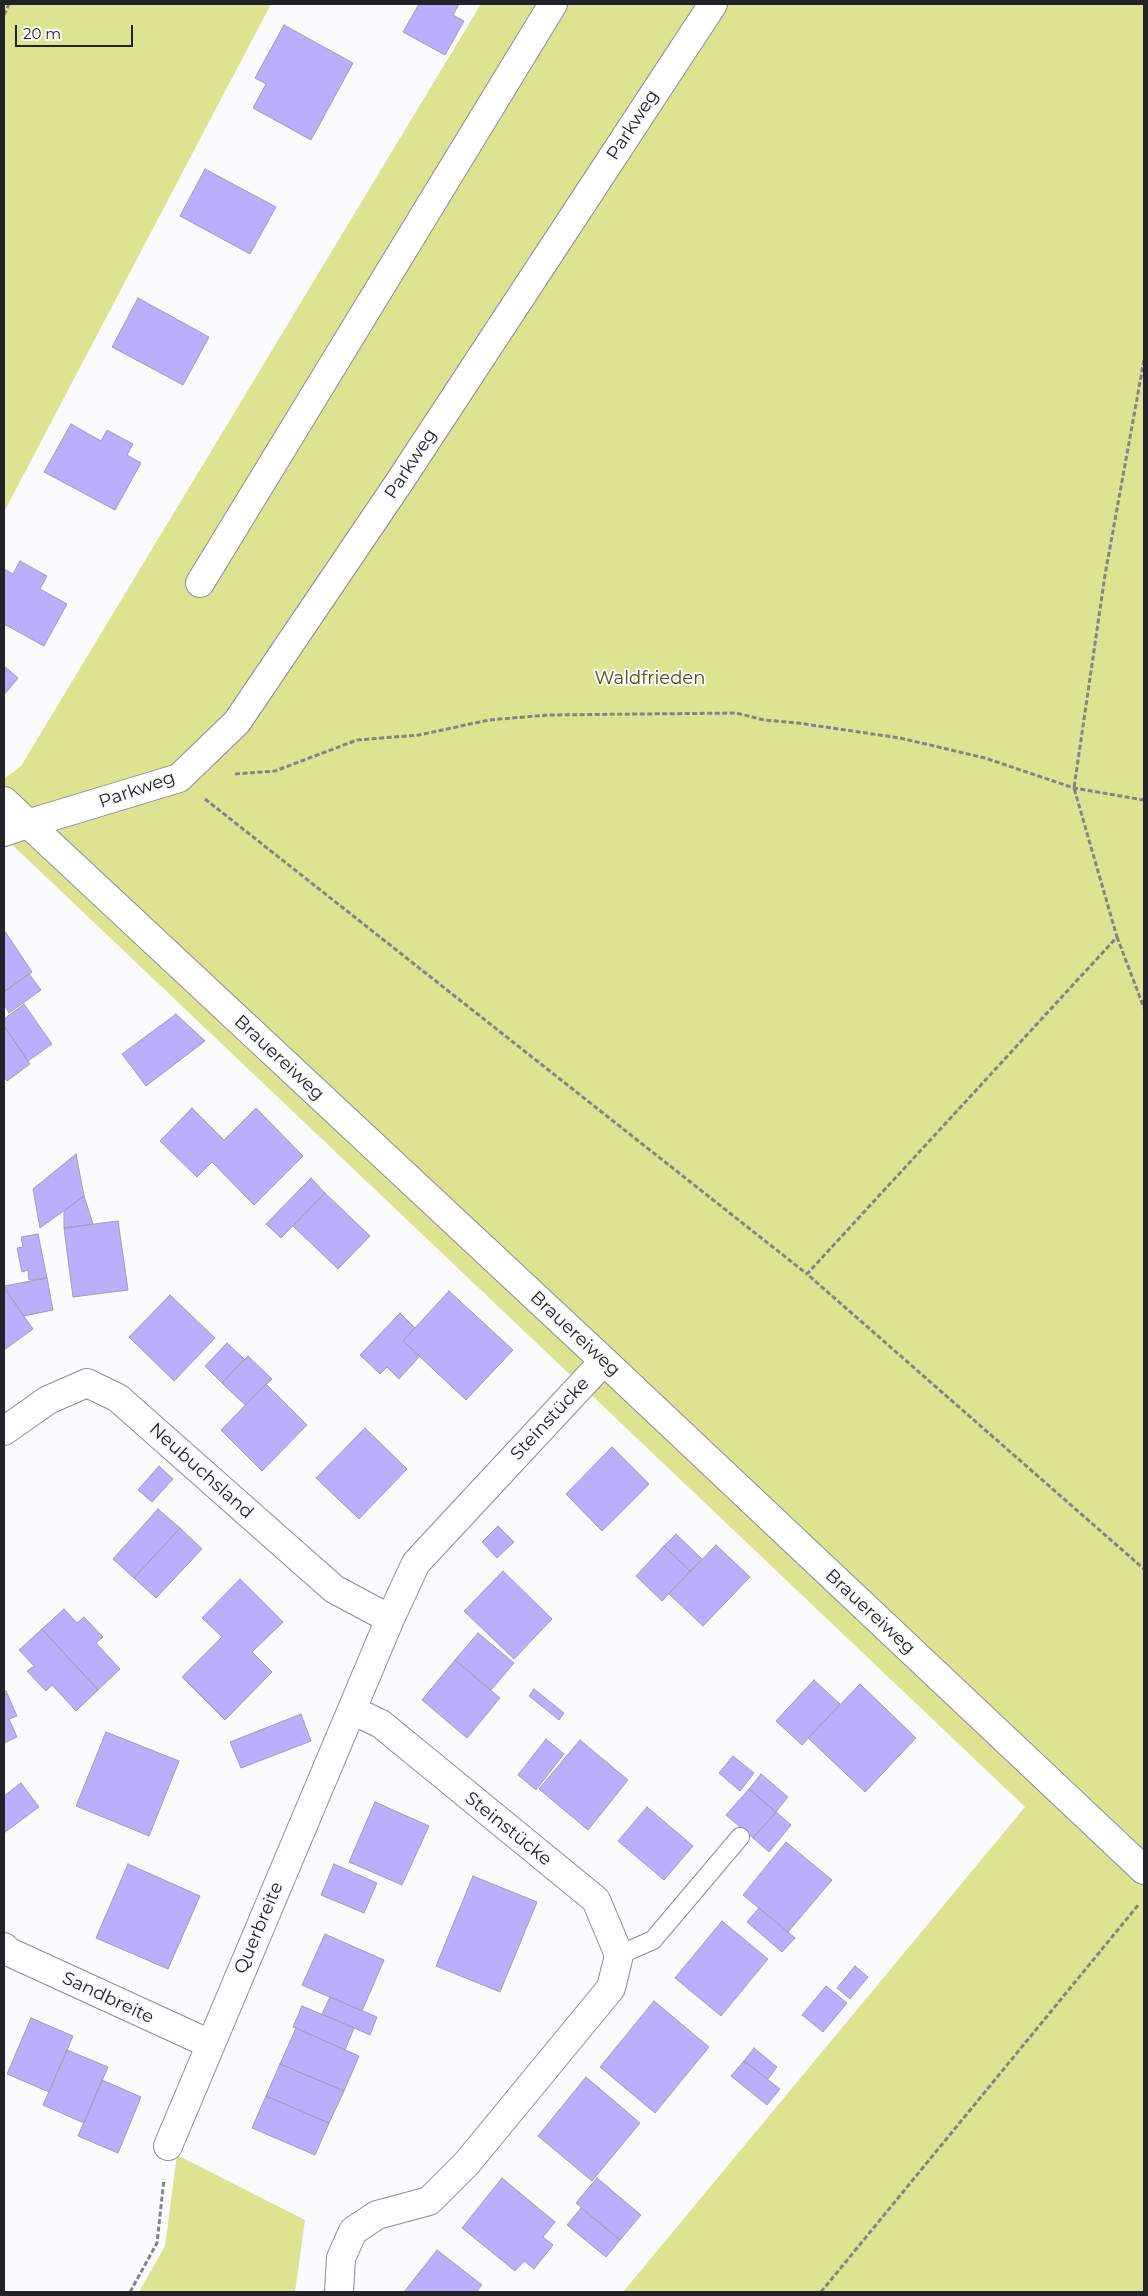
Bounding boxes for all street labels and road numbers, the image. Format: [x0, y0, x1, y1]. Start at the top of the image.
street label: Parkweg [602, 86, 664, 164]
street label: Parkweg [380, 425, 442, 503]
street label: Parkweg [96, 767, 178, 813]
street label: Brauereiweg [230, 1011, 328, 1105]
street label: Brauereiweg [526, 1287, 624, 1381]
street label: Steinstücke [506, 1373, 594, 1465]
street label: Neubuchsland [144, 1419, 258, 1523]
street label: Brauereiweg [821, 1565, 919, 1659]
street label: Steinstücke [460, 1787, 556, 1871]
street label: Querbreite [230, 1879, 288, 1977]
street label: Sandbreite [59, 1967, 157, 2029]

